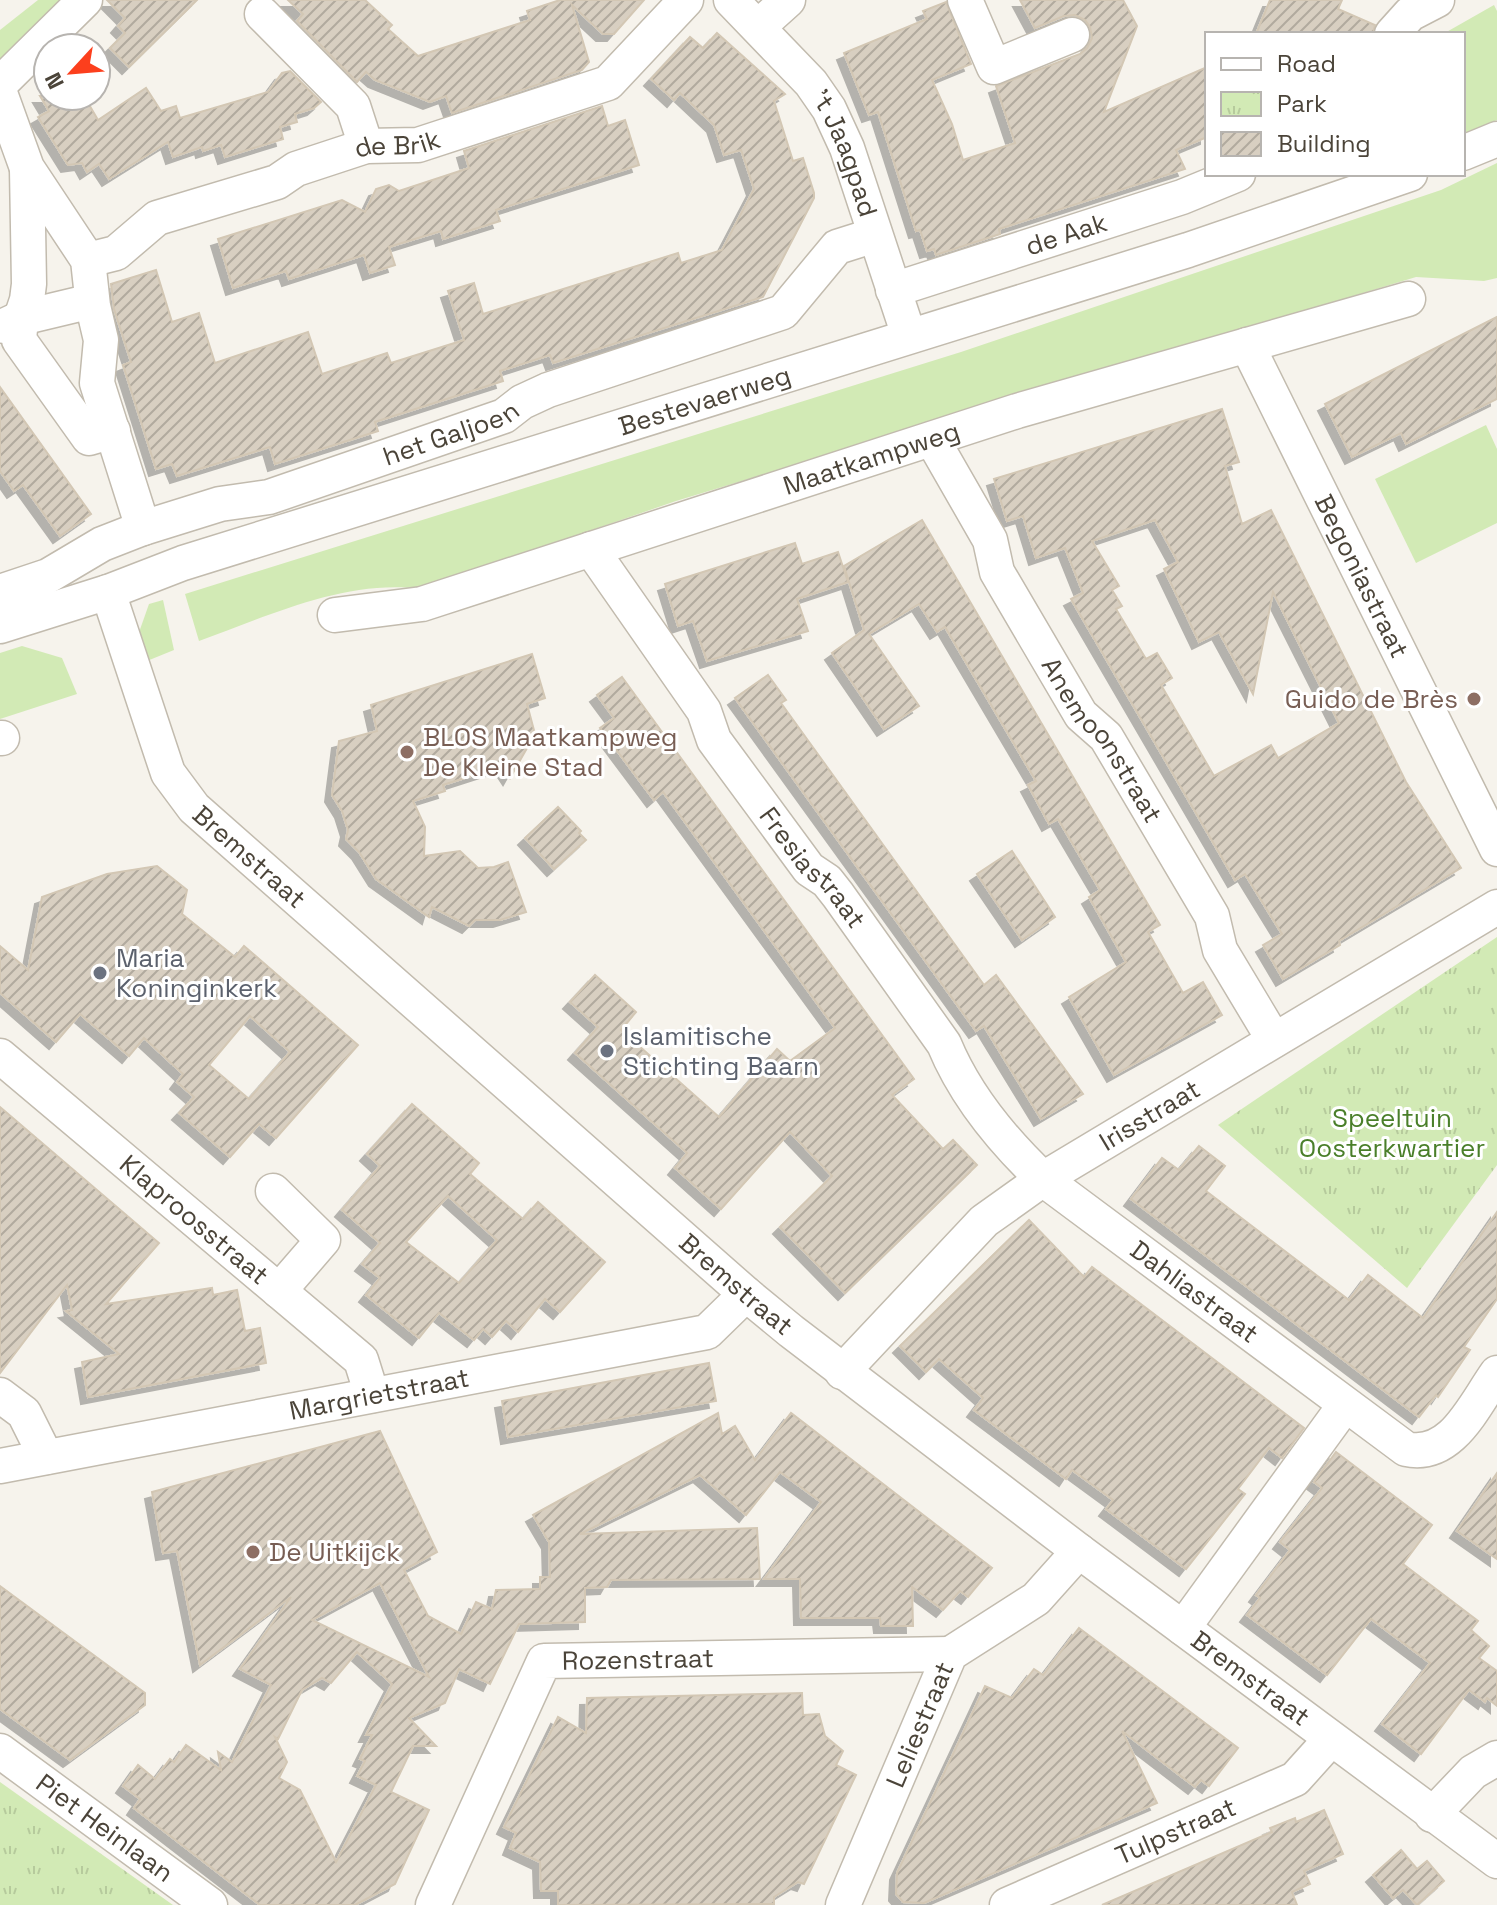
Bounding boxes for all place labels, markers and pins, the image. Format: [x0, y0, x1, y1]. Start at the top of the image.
place label: Guido de Brès [1285, 682, 1458, 716]
marker: Guido de Brès [1465, 690, 1483, 708]
place label: BLOS Maatkampweg De Kleine Stad [423, 720, 678, 784]
marker: BLOS Maatkampweg De Kleine Stad [398, 743, 416, 761]
place label: Maria Koninginkerk [116, 941, 277, 1005]
marker: Maria Koninginkerk [91, 964, 109, 982]
place label: Islamitische Stichting Baarn [623, 1019, 819, 1083]
marker: Islamitische Stichting Baarn [598, 1042, 616, 1060]
place label: De Uitkijck [269, 1535, 400, 1569]
marker: De Uitkijck [244, 1543, 262, 1561]

